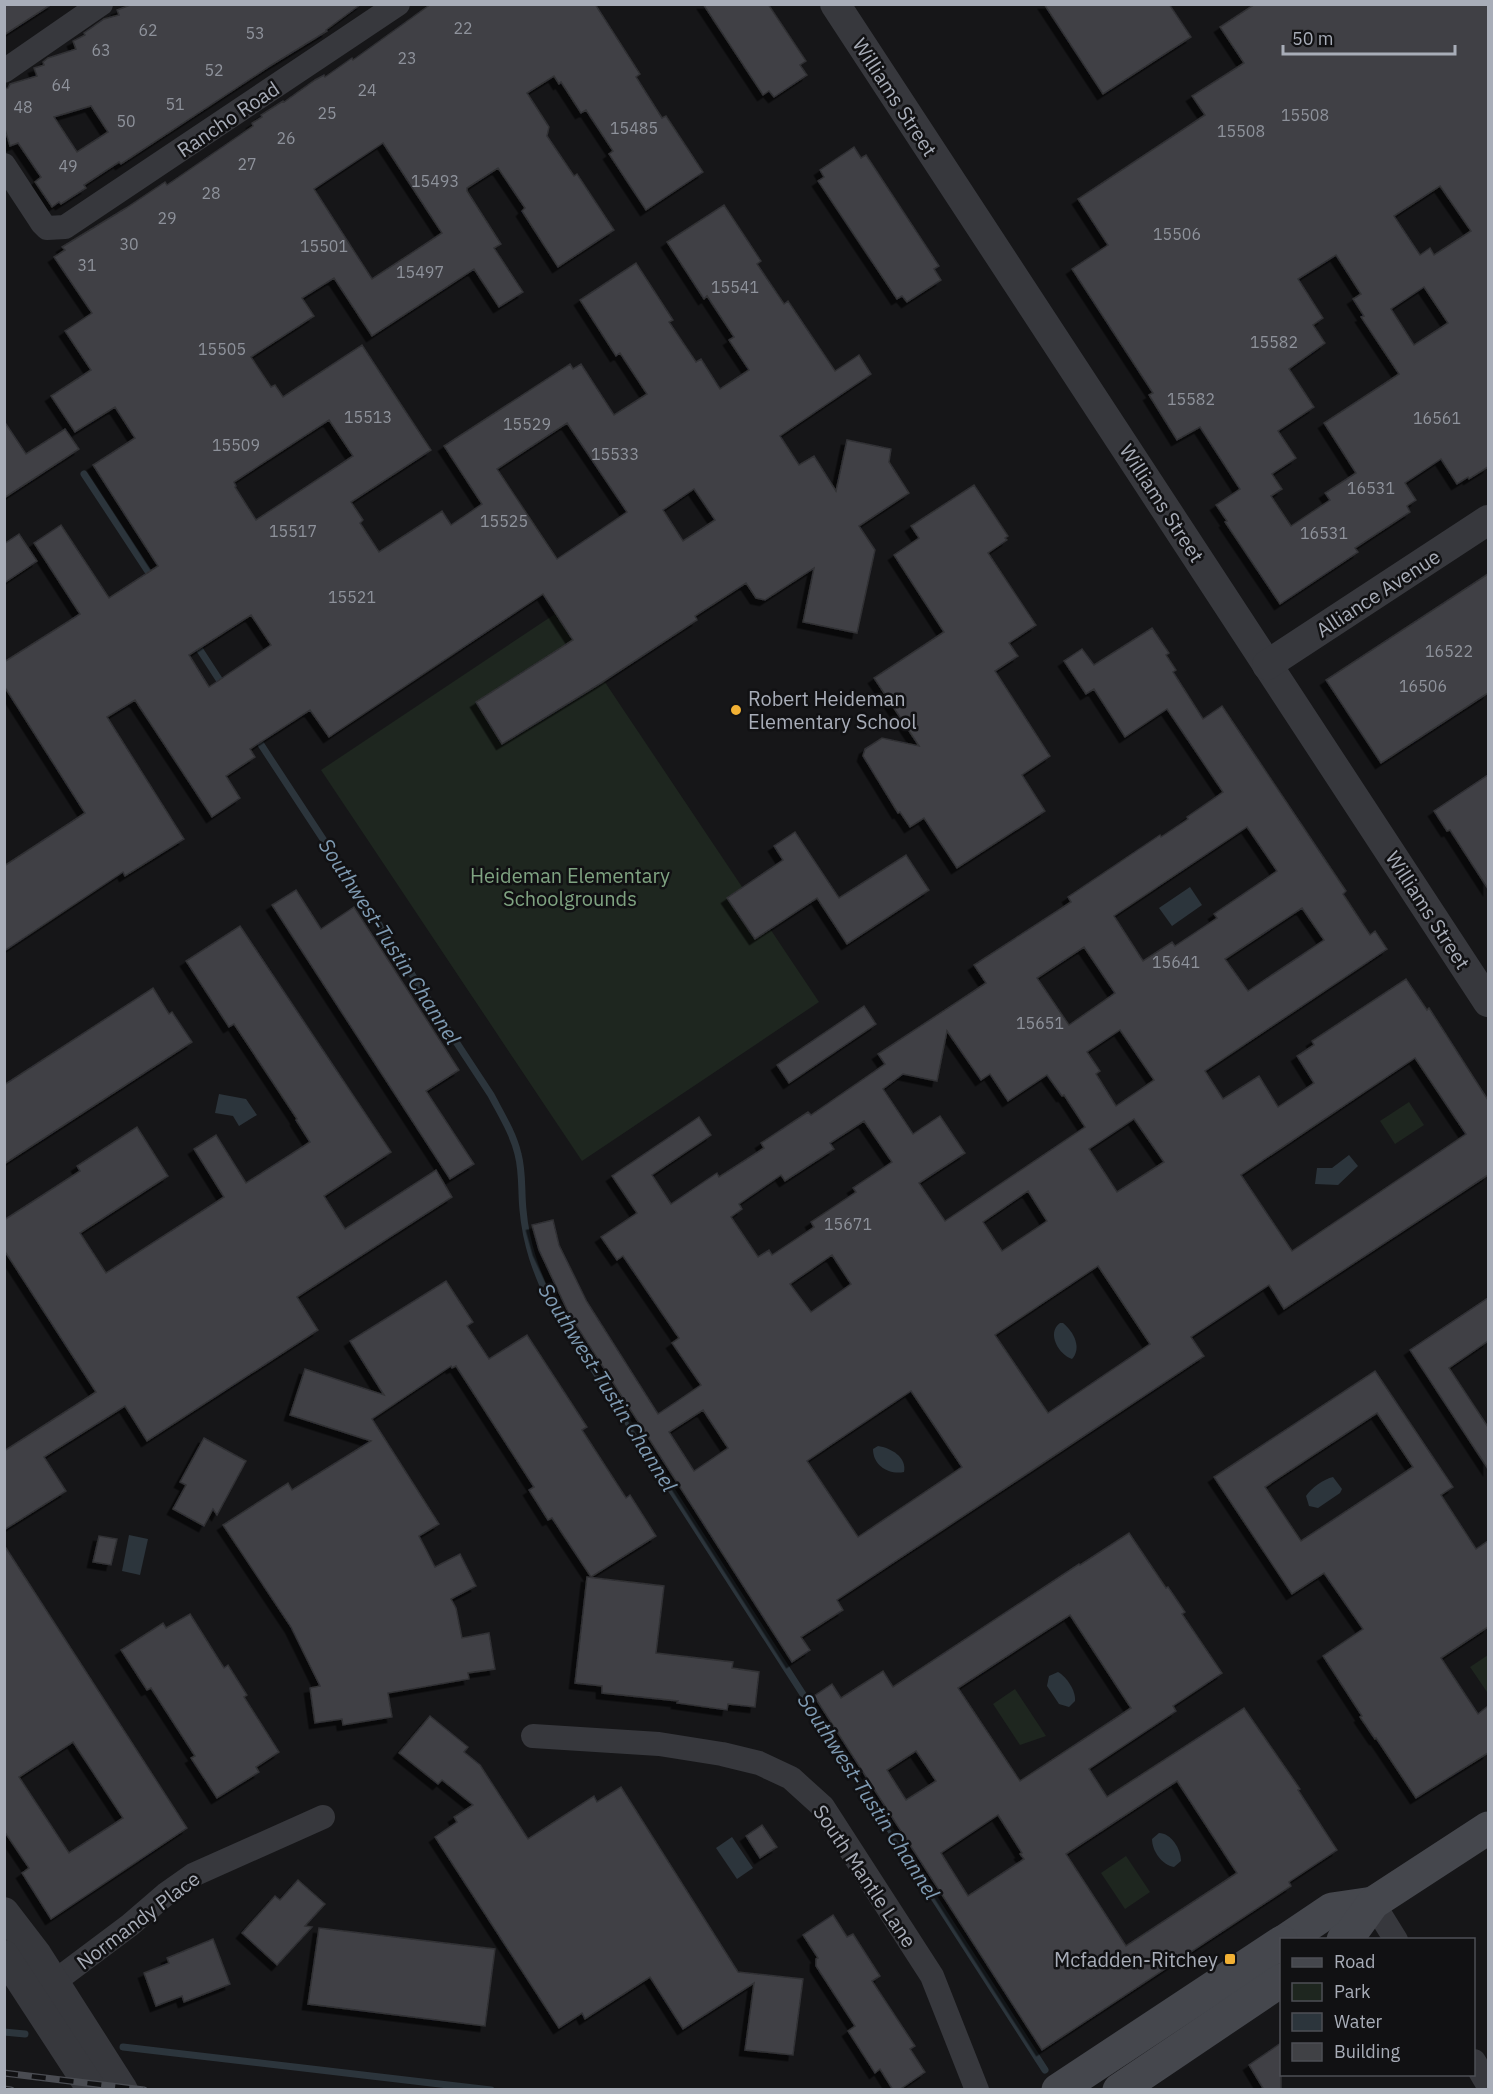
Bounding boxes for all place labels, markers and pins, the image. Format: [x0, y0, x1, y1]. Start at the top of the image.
place label: Robert Heideman Elementary School [748, 685, 917, 735]
marker: Robert Heideman Elementary School [729, 703, 743, 717]
place label: Mcfadden-Ritchey [1054, 1946, 1218, 1973]
marker: Mcfadden-Ritchey [1223, 1952, 1237, 1966]

